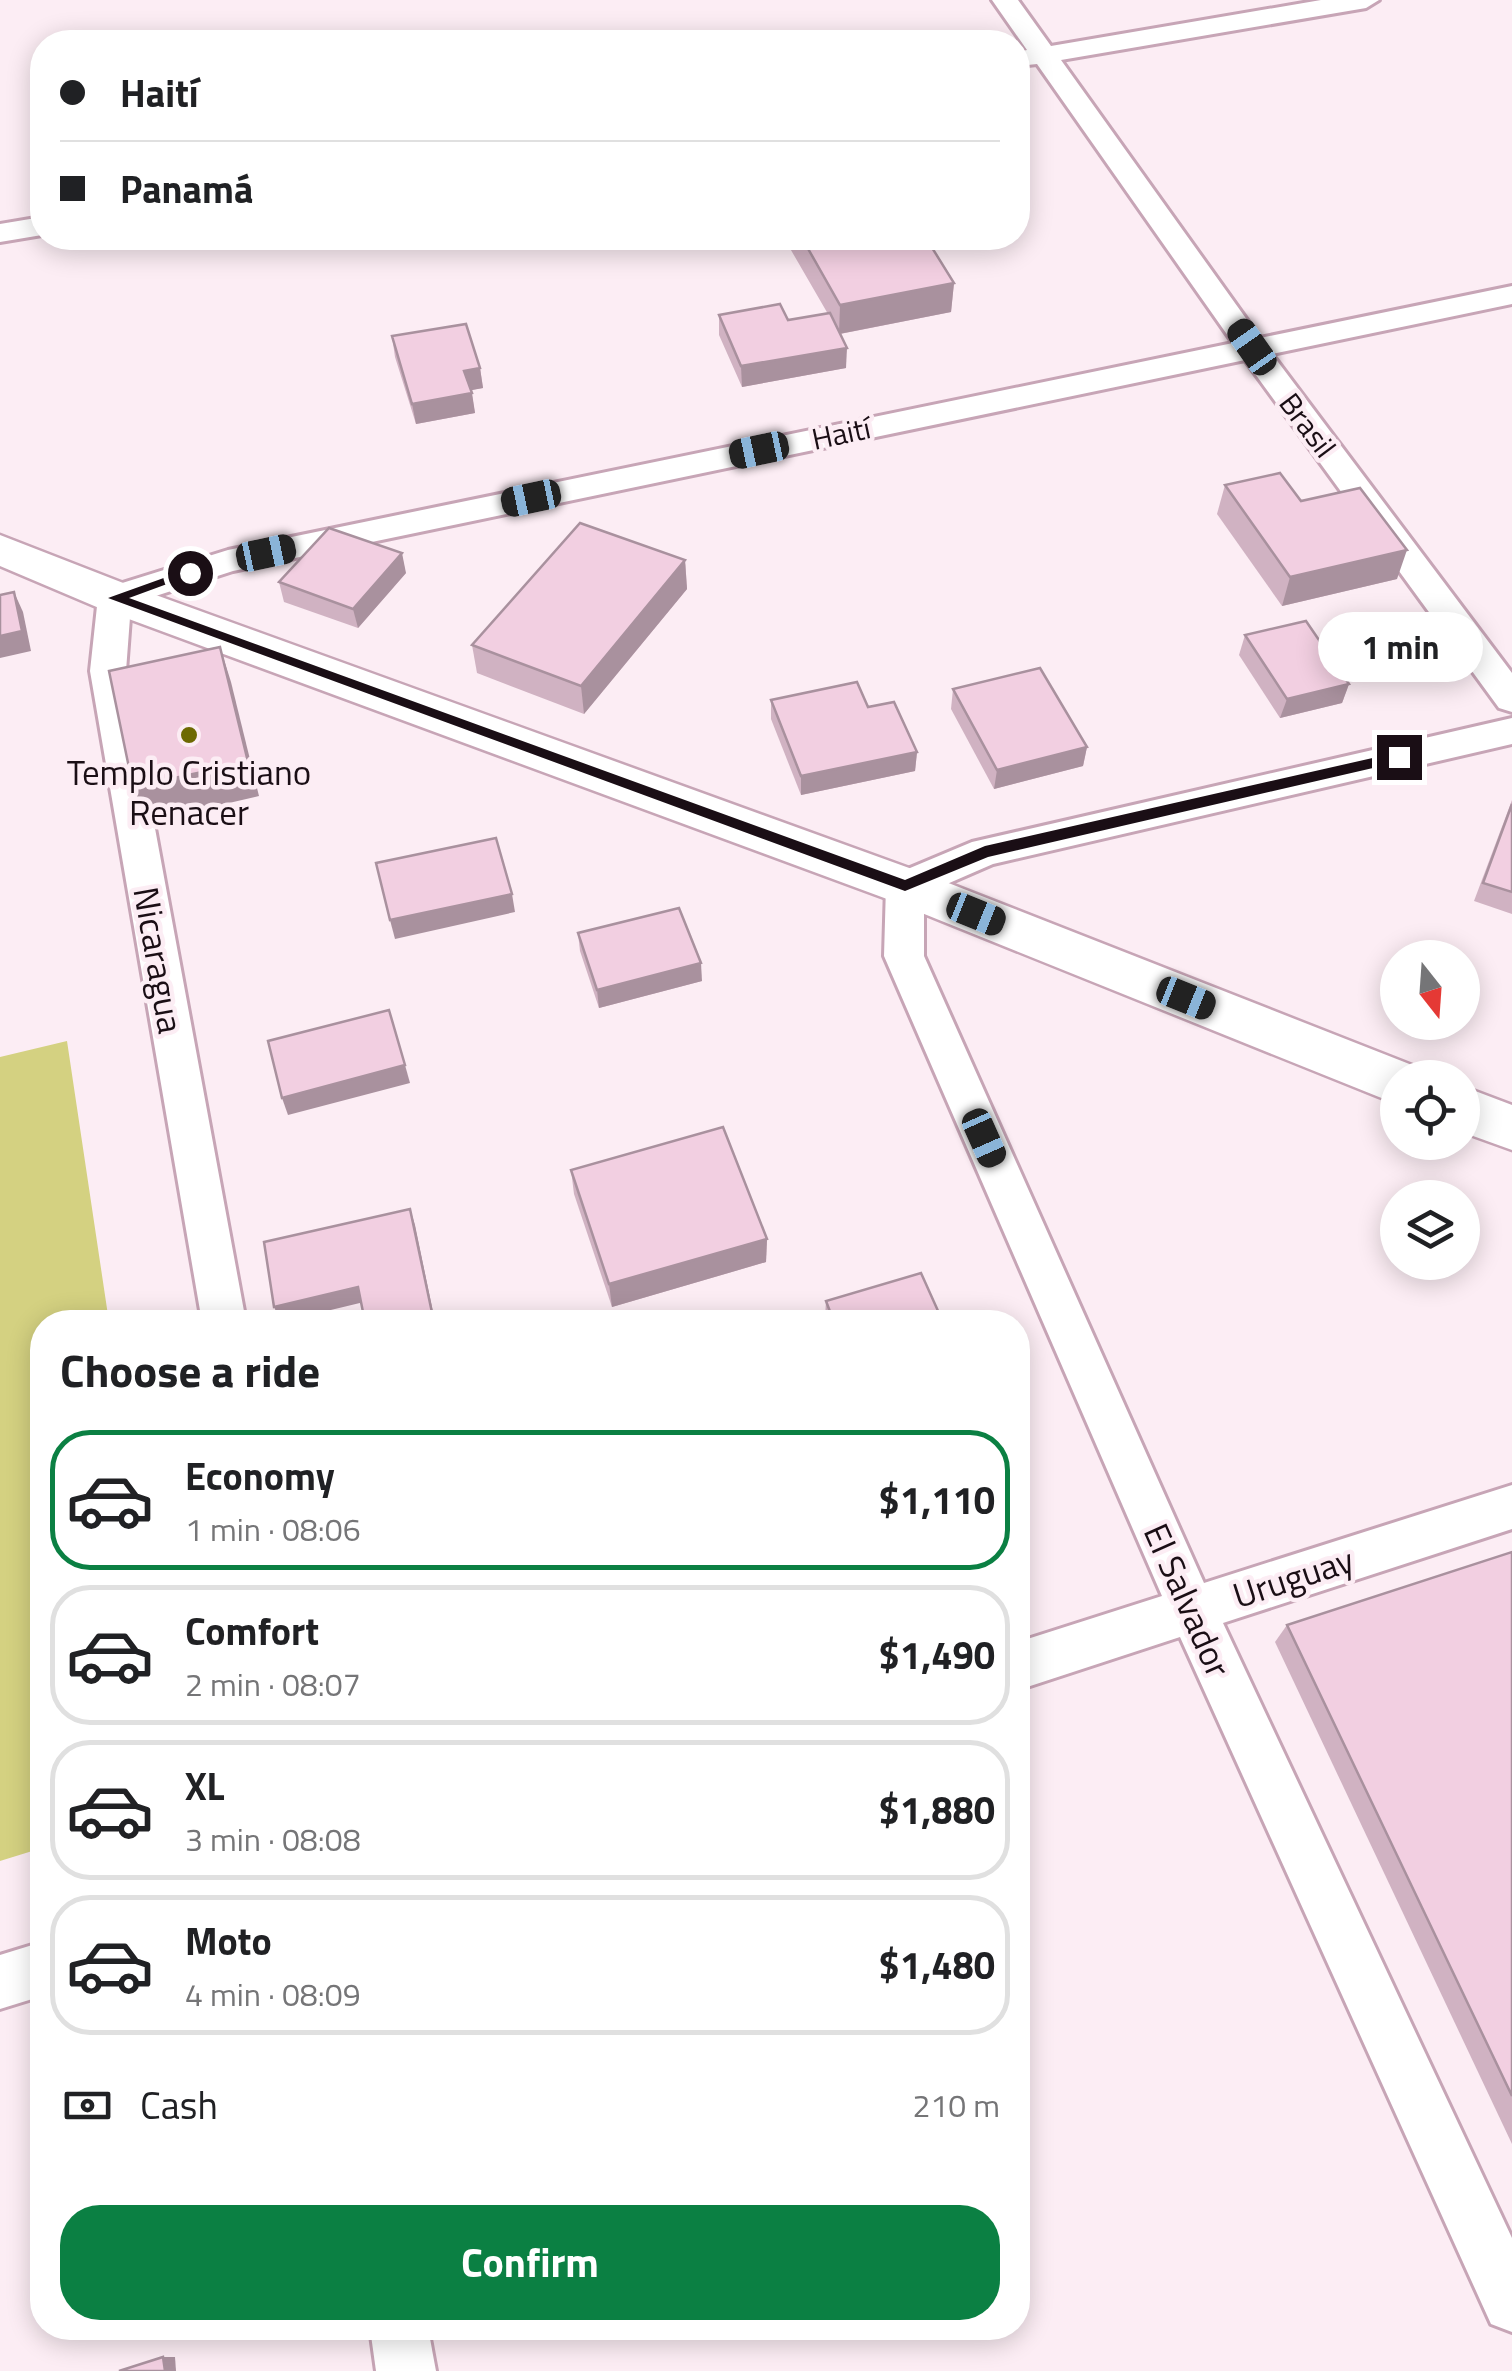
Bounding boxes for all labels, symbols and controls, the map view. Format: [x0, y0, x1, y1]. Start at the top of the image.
text: Haití [120, 64, 199, 122]
text: Panamá [120, 160, 253, 218]
car [1223, 314, 1281, 380]
street label: Brasil [1268, 383, 1348, 467]
street label: Haití [807, 404, 877, 462]
car [727, 429, 791, 471]
car [499, 477, 563, 519]
car [234, 532, 298, 574]
route start [168, 551, 213, 596]
callout: 1 min [1316, 612, 1482, 682]
text: 1 min [1362, 623, 1439, 671]
marker: Templo Cristiano Renacer [178, 724, 200, 746]
route end [1377, 735, 1422, 780]
place label: Templo Cristiano Renacer [67, 745, 311, 839]
street label: Nicaragua [120, 882, 198, 1038]
car [943, 889, 1009, 939]
north arrow [1380, 940, 1480, 1040]
map controls [1380, 940, 1480, 1280]
car [1153, 973, 1219, 1023]
button: locate [1380, 1060, 1480, 1160]
car [958, 1104, 1010, 1172]
button: layers [1380, 1180, 1480, 1280]
text: Choose a ride [60, 1336, 320, 1404]
text: Economy [185, 1447, 335, 1505]
icon: car [65, 1455, 155, 1545]
text: $1,110 [879, 1471, 995, 1529]
text: 1 min · 08:06 [185, 1505, 361, 1553]
street label: El Salvador [1130, 1515, 1246, 1685]
street label: Uruguay [1226, 1532, 1360, 1622]
text: Comfort [185, 1602, 319, 1660]
icon: car [65, 1610, 155, 1700]
text: $1,490 [879, 1626, 995, 1684]
text: 2 min · 08:07 [185, 1660, 361, 1708]
text: XL [185, 1757, 225, 1815]
icon: car [65, 1765, 155, 1855]
text: $1,880 [879, 1781, 995, 1839]
text: 3 min · 08:08 [185, 1815, 361, 1863]
text: Moto [185, 1912, 272, 1970]
icon: car [65, 1920, 155, 2010]
text: $1,480 [879, 1936, 995, 1994]
text: 4 min · 08:09 [185, 1970, 361, 2018]
text: Cash [140, 2076, 218, 2134]
icon: cash [60, 2078, 115, 2133]
text: 210 m [912, 2081, 1000, 2129]
button: Confirm [60, 2205, 1000, 2320]

